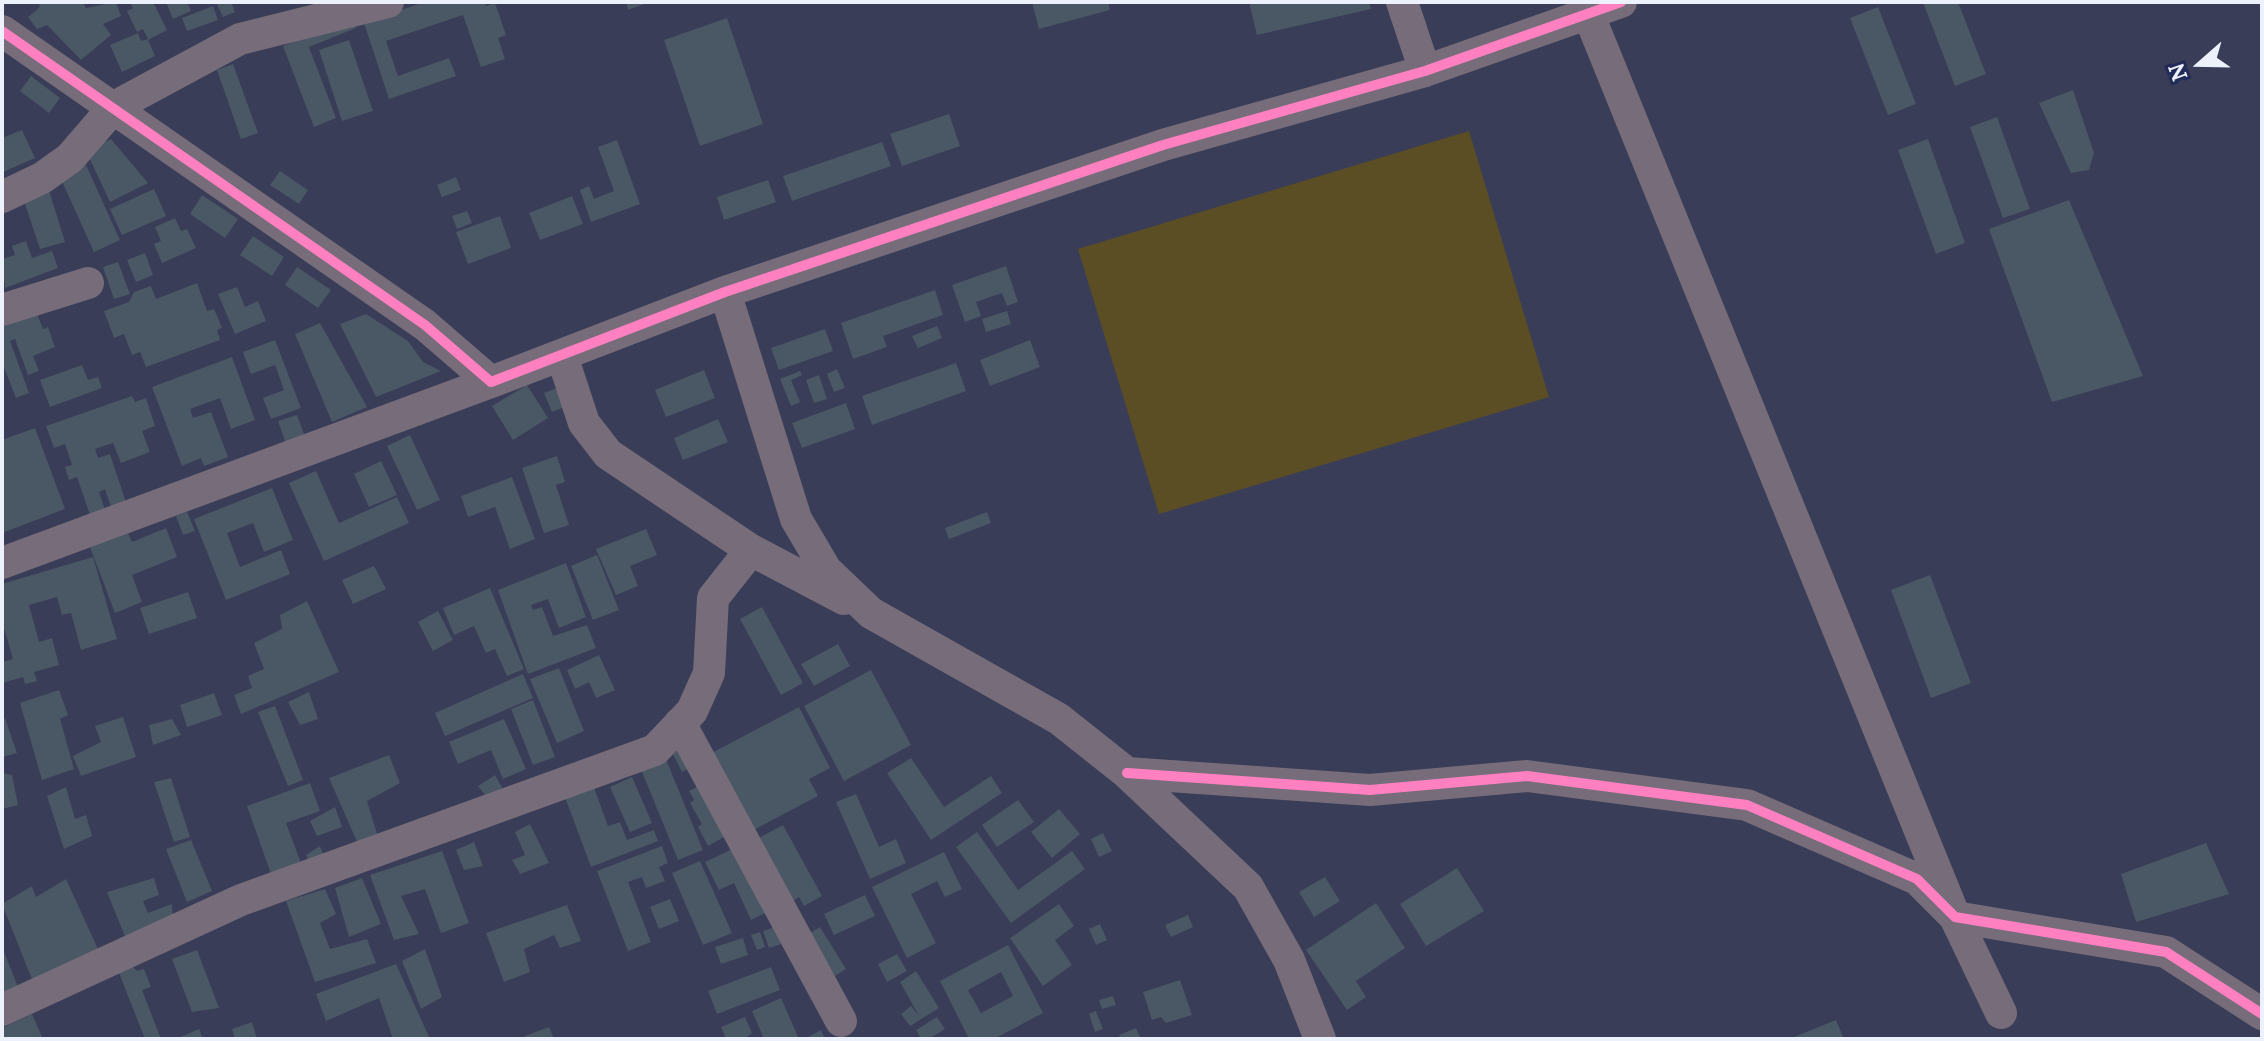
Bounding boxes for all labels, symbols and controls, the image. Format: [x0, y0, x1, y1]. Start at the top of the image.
north arrow [2160, 24, 2240, 104]
text: N [2161, 59, 2194, 85]

